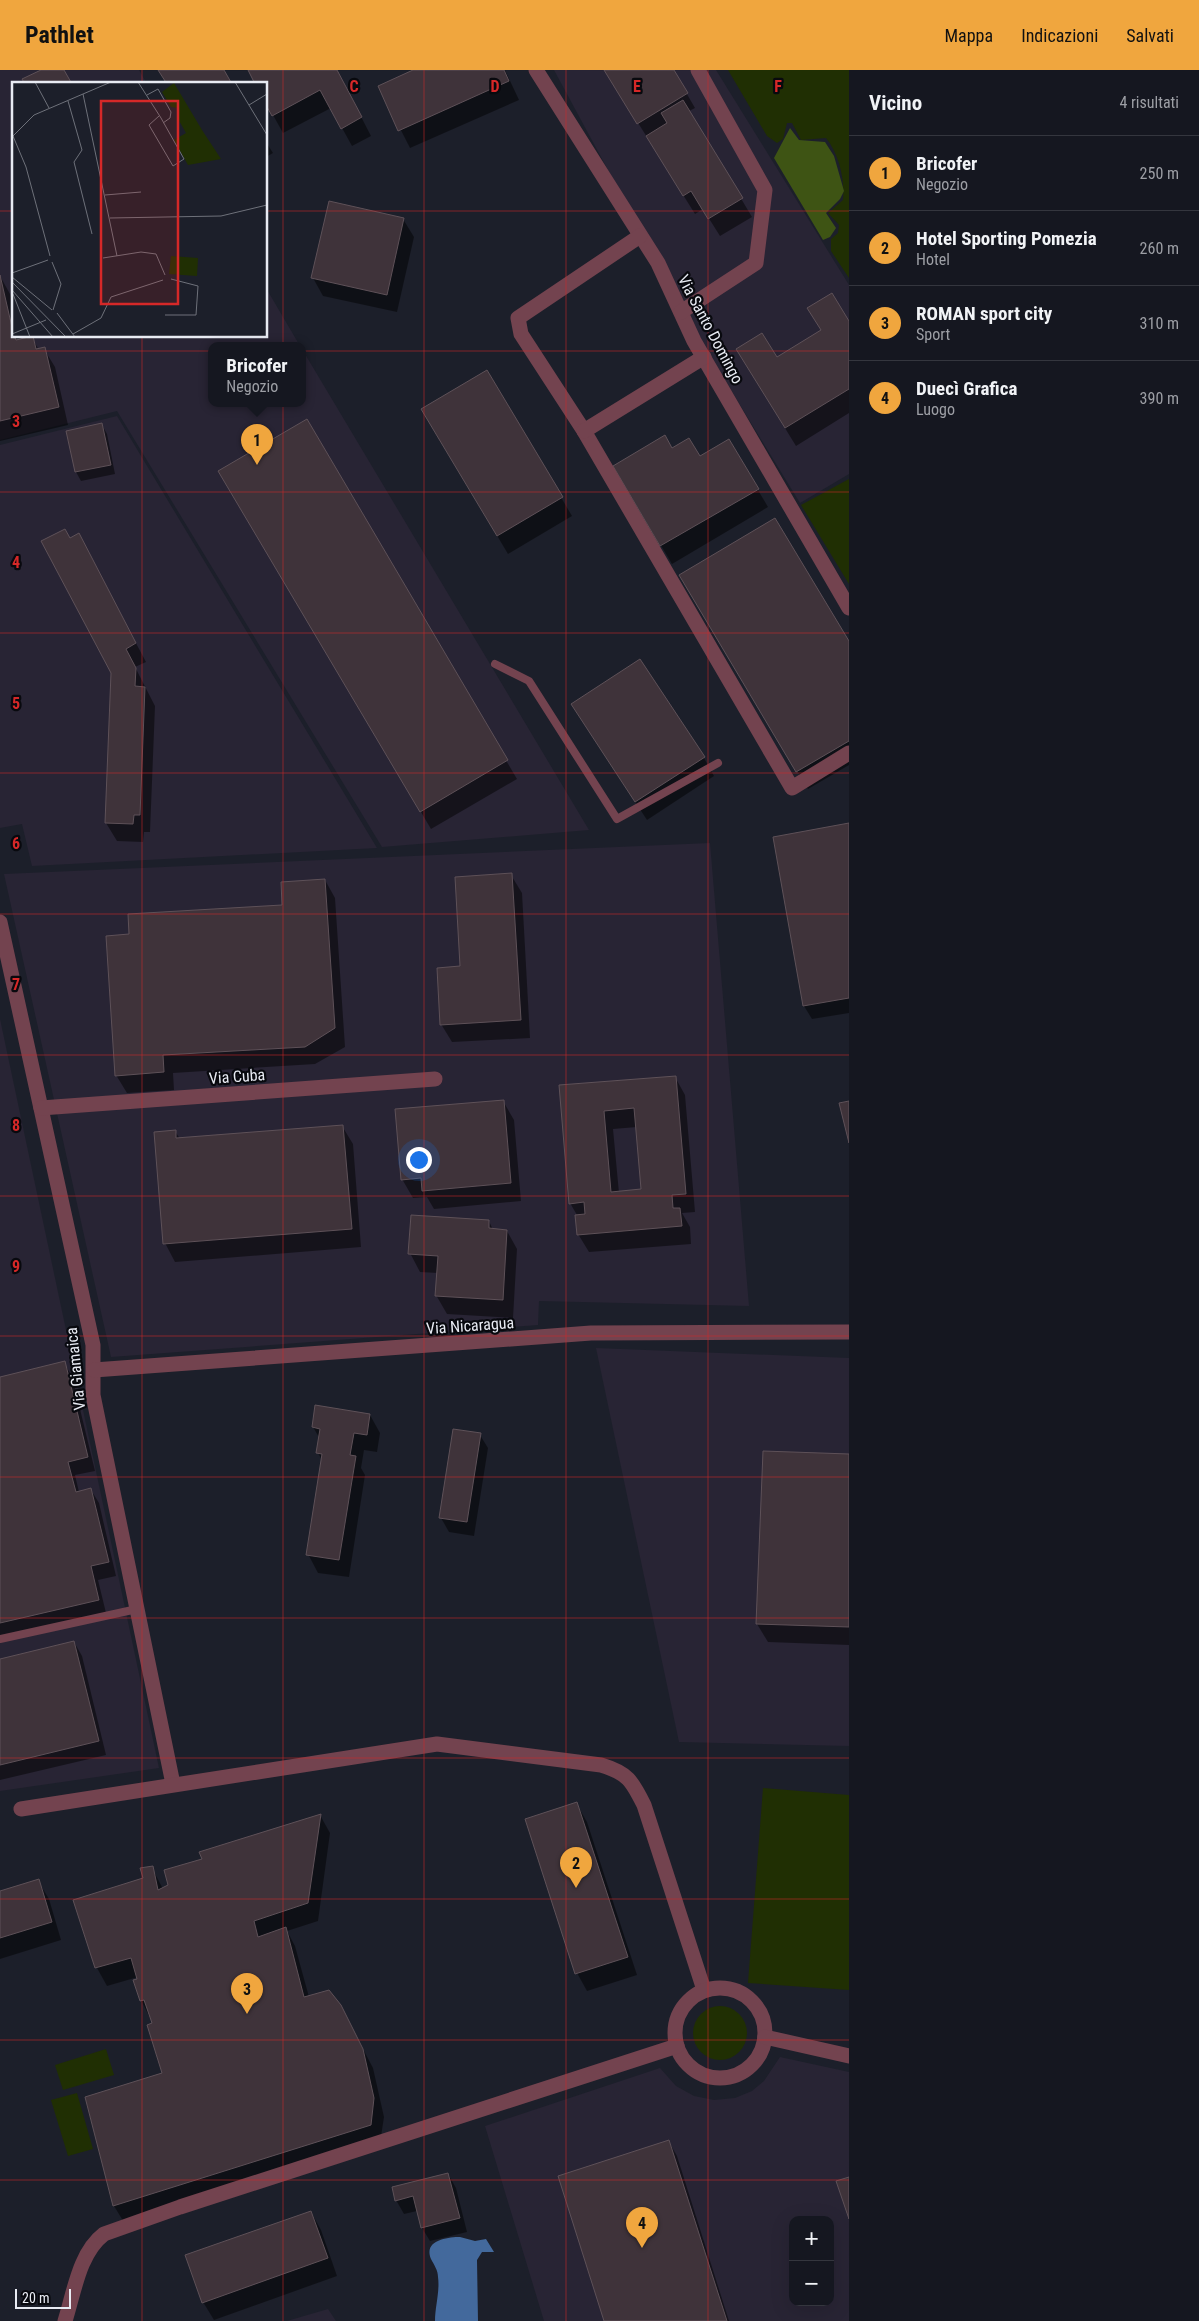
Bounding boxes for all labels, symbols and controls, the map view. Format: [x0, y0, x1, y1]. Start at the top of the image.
text: Pathlet [25, 21, 94, 49]
text: Mappa [945, 25, 993, 46]
text: Indicazioni [1021, 25, 1098, 46]
text: Salvati [1126, 25, 1174, 46]
text: C [349, 77, 359, 96]
text: D [490, 77, 500, 96]
text: E [633, 77, 641, 96]
text: F [774, 77, 782, 96]
inset map [12, 82, 268, 338]
text: Vicino [869, 91, 922, 115]
text: 4 risultati [1119, 93, 1179, 112]
text: Bricofer [916, 152, 977, 175]
text: 1 [881, 164, 889, 183]
text: 250 m [1140, 164, 1179, 183]
text: Negozio [916, 175, 968, 194]
text: Hotel Sporting Pomezia [916, 227, 1097, 250]
text: 2 [881, 239, 889, 258]
text: 260 m [1140, 239, 1179, 258]
text: Hotel [916, 250, 950, 269]
street label: Via Santo Domingo [674, 272, 747, 387]
text: ROMAN sport city [916, 302, 1052, 325]
text: 3 [881, 314, 889, 333]
text: 310 m [1140, 314, 1179, 333]
text: Sport [916, 325, 950, 344]
popup [208, 342, 306, 407]
text: Bricofer [226, 354, 288, 377]
text: Negozio [226, 377, 278, 396]
text: Duecì Grafica [916, 377, 1017, 400]
text: 4 [881, 389, 889, 408]
text: 390 m [1140, 389, 1179, 408]
text: Luogo [916, 400, 955, 419]
text: 3 [12, 412, 20, 431]
pin: 1 [241, 424, 273, 465]
text: 4 [12, 553, 20, 572]
text: 5 [12, 694, 20, 713]
text: 6 [12, 834, 20, 853]
text: 7 [12, 975, 20, 994]
street label: Via Cuba [208, 1065, 266, 1088]
text: 8 [12, 1116, 20, 1135]
your location [406, 1147, 432, 1173]
text: 9 [12, 1257, 20, 1276]
street label: Via Nicaragua [425, 1313, 515, 1338]
street label: Via Giamaica [62, 1327, 89, 1411]
pin: 2 [560, 1847, 592, 1888]
pin: 3 [231, 1973, 263, 2014]
pin: 4 [626, 2207, 658, 2248]
map controls [789, 2216, 834, 2306]
button: + [789, 2216, 834, 2261]
button: − [789, 2261, 834, 2306]
scale bar [15, 2286, 71, 2309]
text: 20 m [22, 2290, 50, 2306]

